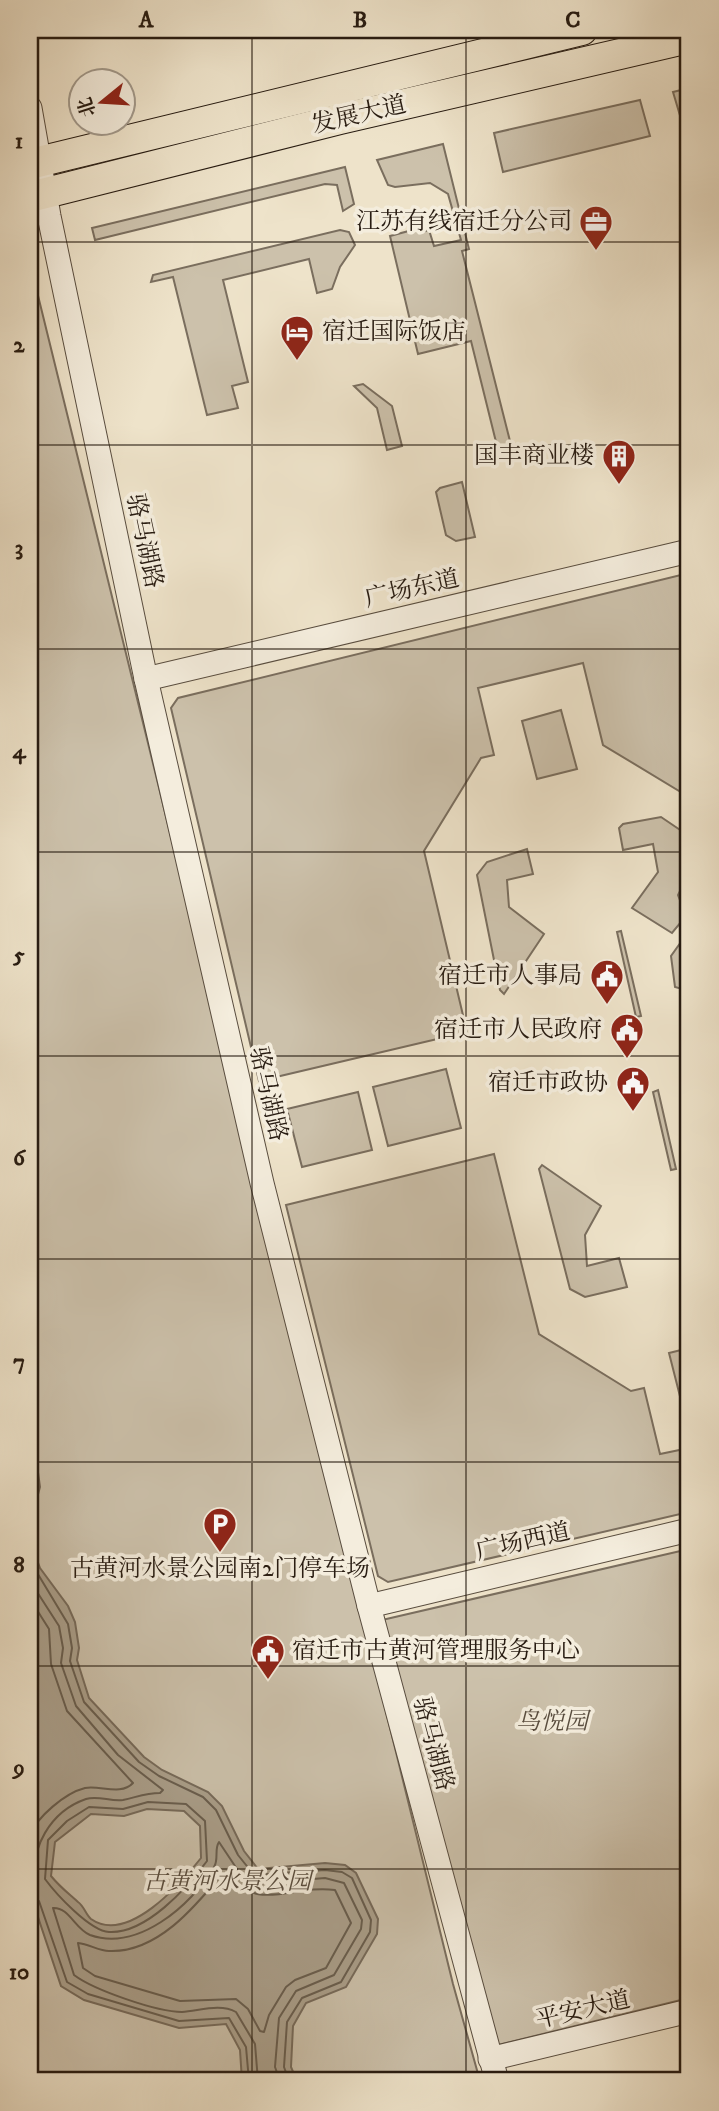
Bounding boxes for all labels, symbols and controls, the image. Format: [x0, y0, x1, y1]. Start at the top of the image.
text: A [138, 6, 155, 35]
text: B [353, 6, 367, 35]
text: C [565, 6, 581, 35]
north arrow [66, 66, 136, 136]
street label: 发展大道 [309, 90, 409, 140]
text: 北 [73, 94, 101, 119]
text: 1 [15, 127, 23, 156]
office icon: 江苏有线宿迁分公司 [577, 203, 615, 252]
place label: 江苏有线宿迁分公司 [356, 207, 572, 237]
hotel icon: 宿迁国际饭店 [278, 313, 316, 362]
place label: 宿迁国际饭店 [322, 317, 466, 347]
text: 2 [13, 331, 25, 360]
building icon: 国丰商业楼 [600, 437, 638, 486]
place label: 国丰商业楼 [474, 441, 594, 471]
street label: 骆马湖路 [119, 491, 169, 591]
text: 3 [15, 534, 23, 563]
street label: 广场东道 [362, 564, 462, 614]
text: 4 [12, 737, 27, 766]
text: 5 [12, 941, 25, 970]
public building icon: 宿迁市人事局 [588, 957, 626, 1006]
place label: 宿迁市人事局 [438, 961, 582, 991]
public building icon: 宿迁市人民政府 [608, 1011, 646, 1060]
place label: 宿迁市人民政府 [434, 1015, 602, 1045]
street label: 骆马湖路 [243, 1044, 293, 1144]
public building icon: 宿迁市政协 [614, 1064, 652, 1113]
place label: 宿迁市政协 [488, 1068, 608, 1098]
text: 6 [13, 1144, 27, 1173]
text: 7 [13, 1348, 25, 1377]
parking icon: 古黄河水景公园南2门停车场 [201, 1505, 239, 1554]
street label: 广场西道 [473, 1517, 573, 1567]
text: 8 [13, 1551, 25, 1580]
place label: 古黄河水景公园南2门停车场 [70, 1554, 370, 1584]
public building icon: 宿迁市古黄河管理服务中心 [249, 1632, 287, 1681]
place label: 宿迁市古黄河管理服务中心 [292, 1636, 580, 1666]
street label: 骆马湖路 [406, 1694, 460, 1794]
park label: 鸟悦园 [516, 1707, 592, 1737]
text: 9 [11, 1754, 25, 1783]
park label: 古黄河水景公园 [143, 1867, 315, 1897]
text: 10 [9, 1958, 29, 1987]
street label: 平安大道 [533, 1985, 633, 2035]

